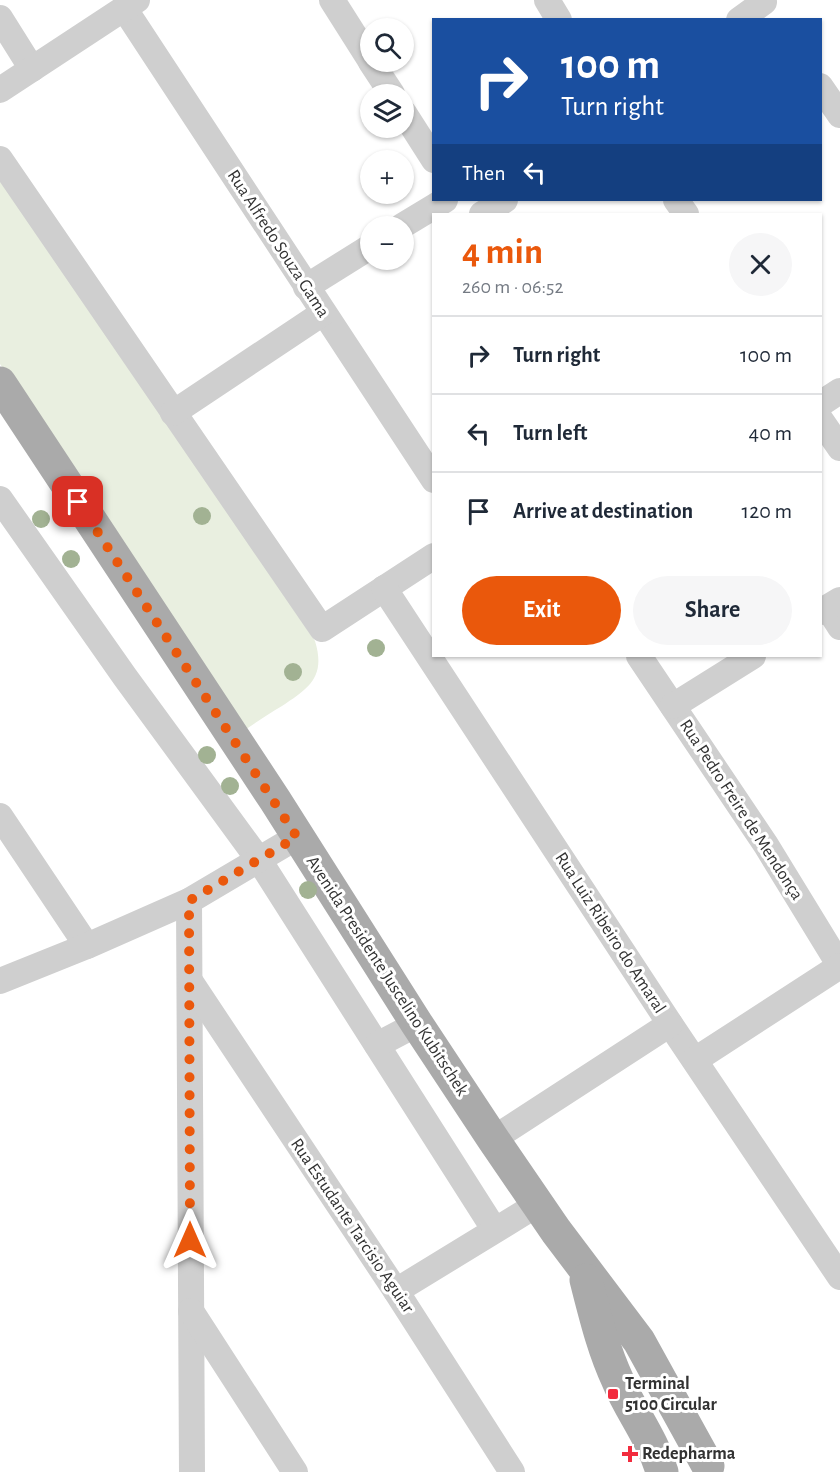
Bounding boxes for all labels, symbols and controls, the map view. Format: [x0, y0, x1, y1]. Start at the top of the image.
map controls [360, 18, 414, 270]
button: search [360, 18, 414, 72]
icon: right [462, 42, 540, 120]
text: 100 m [561, 44, 660, 86]
button: layers [360, 84, 414, 138]
text: Turn right [561, 93, 664, 120]
button: + [360, 150, 414, 204]
icon: left [518, 156, 551, 189]
text: Then [462, 162, 506, 184]
street label: Rua Alfredo Souza Gama [224, 167, 332, 321]
button: − [360, 216, 414, 270]
button: close [729, 233, 792, 296]
text: 4 min [462, 234, 543, 270]
text: 260 m · 06:52 [462, 277, 564, 297]
icon: right [462, 339, 495, 372]
text: Turn right [513, 344, 600, 366]
text: 100 m [740, 344, 792, 366]
icon: left [462, 417, 495, 450]
text: Turn left [513, 422, 587, 444]
text: 40 m [749, 422, 792, 444]
pin [52, 476, 103, 527]
icon: arrive [61, 485, 94, 518]
icon: arrive [462, 495, 495, 528]
text: Arrive at destination [513, 500, 693, 522]
text: 120 m [742, 500, 792, 522]
button: Exit [462, 576, 621, 645]
button: Share [633, 576, 792, 645]
street label: Rua Pedro Freire de Mendonça [676, 717, 806, 903]
street label: Rua Luiz Ribeiro do Amaral [551, 849, 669, 1017]
street label: Avenida Presidente Juscelino Kubitschek [303, 853, 472, 1100]
street label: Rua Estudante Tarcisio Aguiar [287, 1136, 417, 1317]
position arrow [158, 1208, 222, 1272]
place label: Terminal 5100 Circular [625, 1375, 718, 1414]
marker: Terminal 5100 Circular [606, 1387, 620, 1401]
place label: Redepharma [642, 1445, 736, 1463]
marker: Redepharma [623, 1447, 637, 1461]

